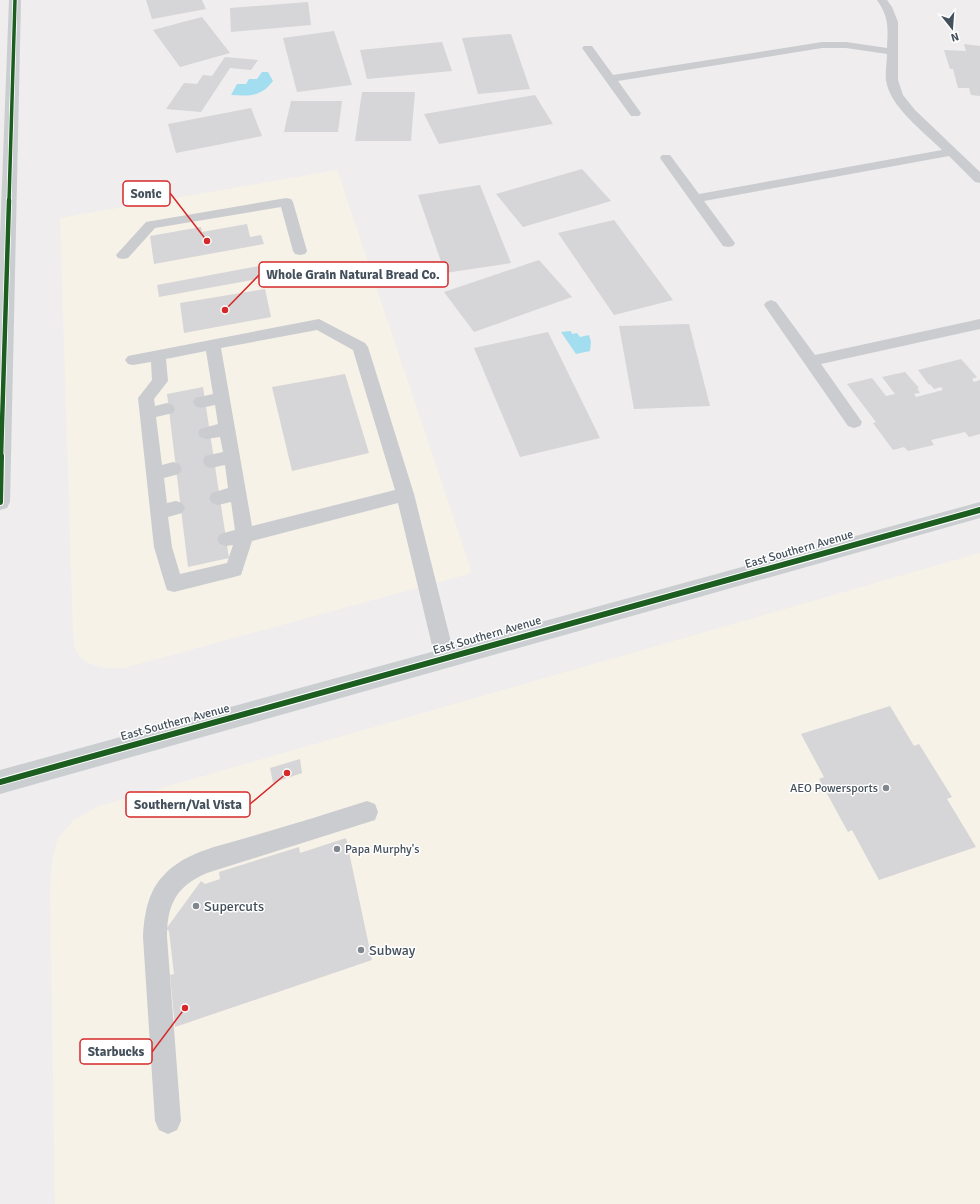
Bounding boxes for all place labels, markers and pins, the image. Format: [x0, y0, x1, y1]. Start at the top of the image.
callout: Sonic [123, 181, 170, 206]
callout: Whole Grain Natural Bread Co. [259, 262, 448, 287]
place label: AEO Powersports [790, 781, 878, 796]
marker: AEO Powersports [881, 783, 891, 793]
callout: Southern/Val Vista [126, 792, 250, 817]
place label: Papa Murphy's [345, 842, 419, 857]
marker: Papa Murphy's [332, 844, 342, 854]
place label: Supercuts [204, 898, 264, 915]
marker: Supercuts [191, 901, 201, 911]
place label: Subway [369, 942, 416, 959]
marker: Subway [356, 945, 366, 955]
callout: Starbucks [80, 1039, 152, 1064]

